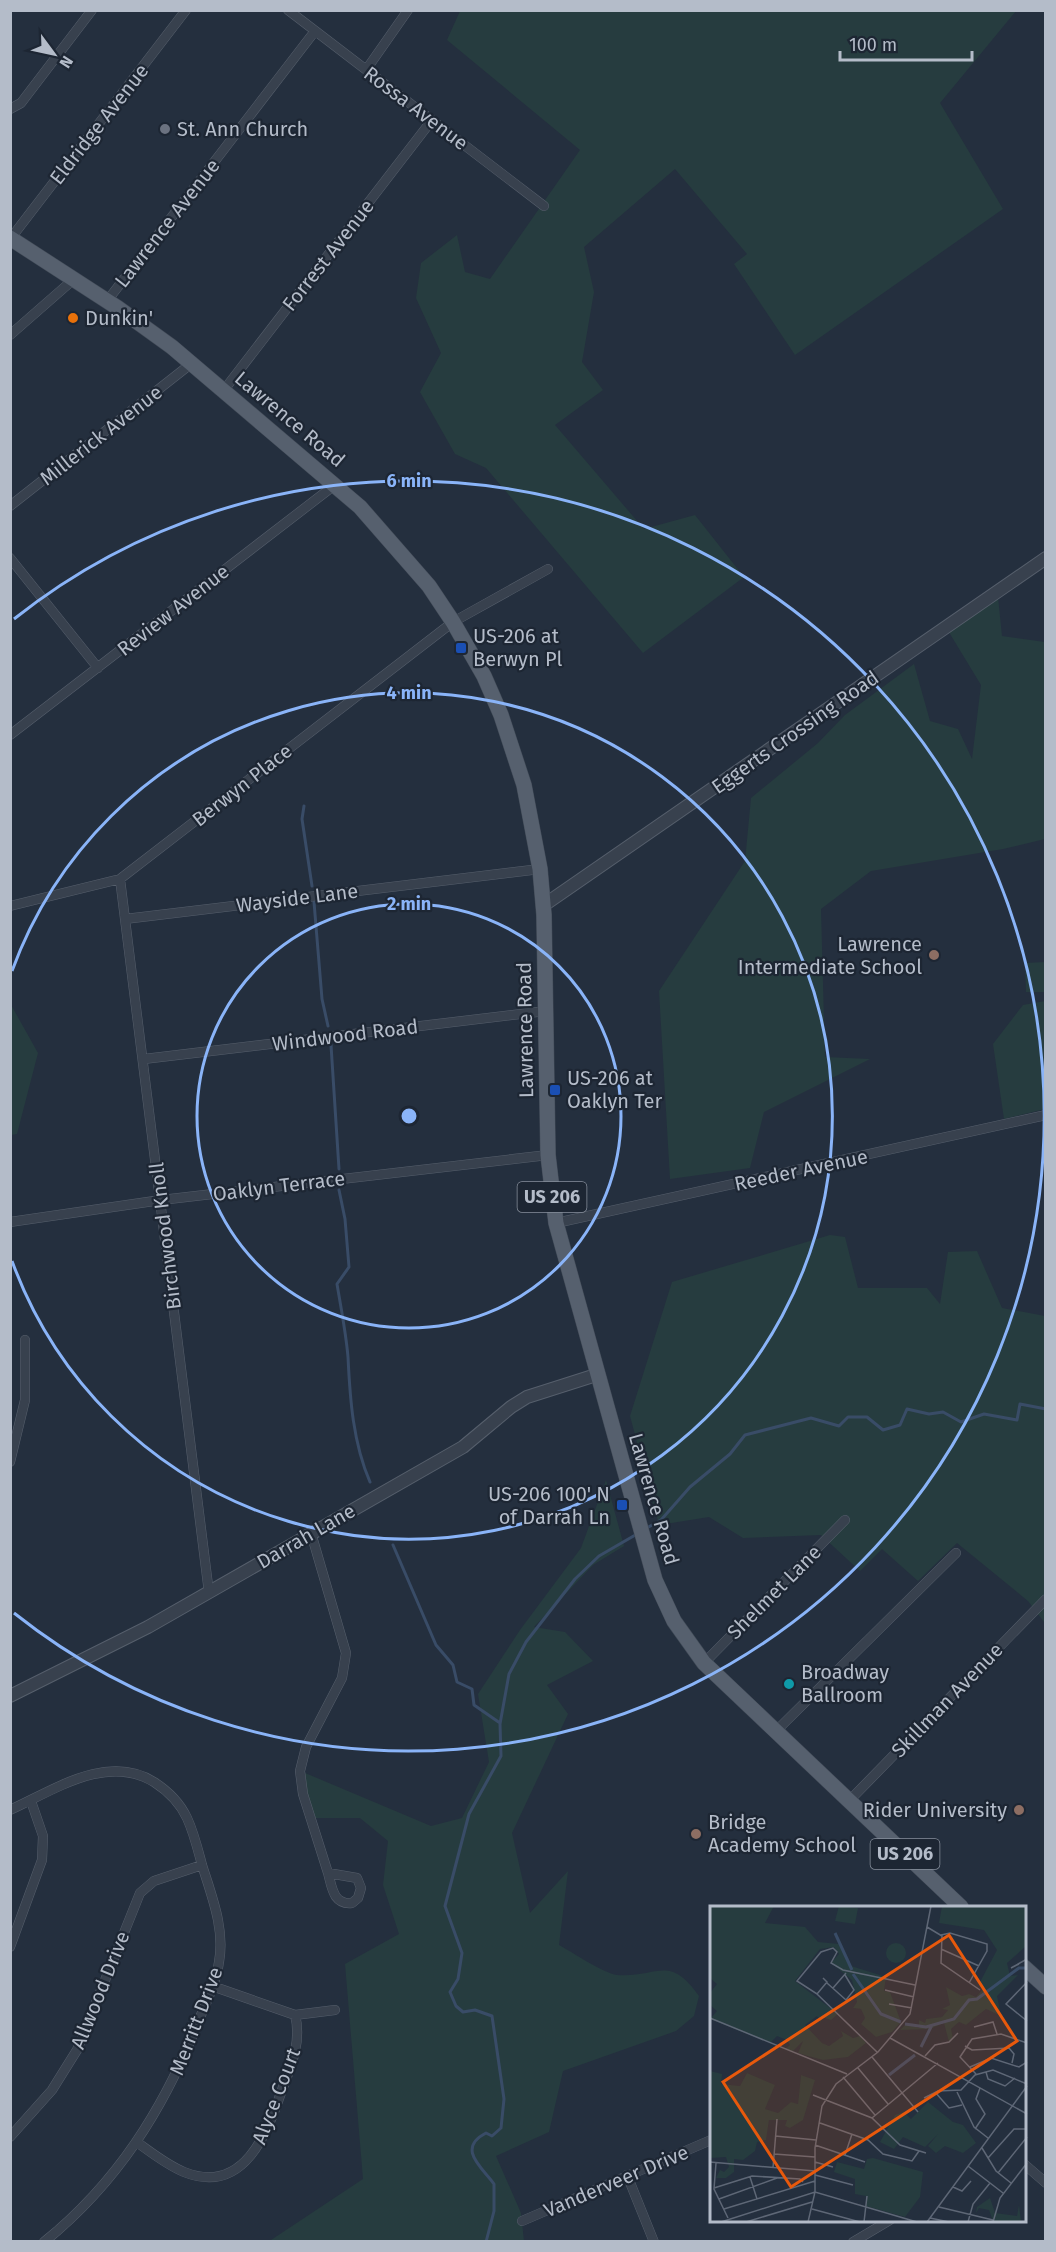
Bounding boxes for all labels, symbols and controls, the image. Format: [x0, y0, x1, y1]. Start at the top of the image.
north arrow [24, 24, 84, 84]
scale bar [840, 24, 972, 62]
text: 100 m [849, 34, 897, 56]
text: N [55, 52, 77, 72]
street label: Eldridge Avenue [45, 59, 153, 189]
street label: Rossa Avenue [359, 61, 473, 155]
place label: St. Ann Church [177, 117, 308, 141]
marker: St. Ann Church [158, 122, 172, 136]
street label: Lawrence Avenue [109, 154, 225, 292]
street label: Forrest Avenue [277, 195, 379, 315]
place label: Dunkin' [85, 306, 153, 330]
marker: Dunkin' [66, 311, 80, 325]
street label: Lawrence Road [230, 366, 350, 472]
street label: Millerick Avenue [35, 380, 167, 490]
text: 6 min [386, 470, 432, 492]
street label: Review Avenue [112, 559, 234, 661]
place label: US-206 at Berwyn Pl [473, 624, 562, 671]
marker: US-206 at Berwyn Pl [454, 641, 468, 655]
street label: Eggerts Crossing Road [707, 665, 883, 799]
text: 4 min [386, 682, 432, 704]
street label: Berwyn Place [187, 739, 297, 831]
street label: Wayside Lane [235, 879, 359, 917]
text: 2 min [387, 893, 431, 915]
place label: Lawrence Intermediate School [738, 932, 922, 979]
marker: Lawrence Intermediate School [927, 948, 941, 962]
street label: Lawrence Road [512, 962, 538, 1098]
street label: Windwood Road [271, 1014, 419, 1056]
place label: US-206 at Oaklyn Ter [567, 1066, 662, 1113]
marker: US-206 at Oaklyn Ter [548, 1083, 562, 1097]
centre of rings [399, 1106, 419, 1126]
street label: Reeder Avenue [732, 1144, 870, 1196]
street label: Birchwood Knoll [144, 1161, 186, 1311]
street label: Oaklyn Terrace [211, 1166, 347, 1206]
road number: US 206 [518, 1182, 586, 1212]
street label: Lawrence Road [624, 1430, 684, 1568]
place label: US-206 100' N of Darrah Ln [488, 1482, 610, 1529]
street label: Darrah Lane [253, 1498, 359, 1574]
marker: US-206 100' N of Darrah Ln [615, 1498, 629, 1512]
street label: Shelmet Lane [722, 1540, 826, 1644]
street label: Skillman Avenue [886, 1638, 1008, 1762]
place label: Broadway Ballroom [801, 1660, 889, 1707]
marker: Broadway Ballroom [782, 1677, 796, 1691]
place label: Rider University [863, 1798, 1007, 1822]
marker: Rider University [1012, 1803, 1026, 1817]
place label: Bridge Academy School [708, 1810, 856, 1857]
marker: Bridge Academy School [689, 1827, 703, 1841]
road number: US 206 [870, 1839, 940, 1869]
inset map [710, 1906, 1026, 2222]
street label: Allwood Drive [65, 1928, 135, 2052]
street label: Merritt Drive [164, 1963, 228, 2079]
street label: Alyce Court [247, 2044, 306, 2148]
street label: Vanderveer Drive [540, 2140, 692, 2222]

